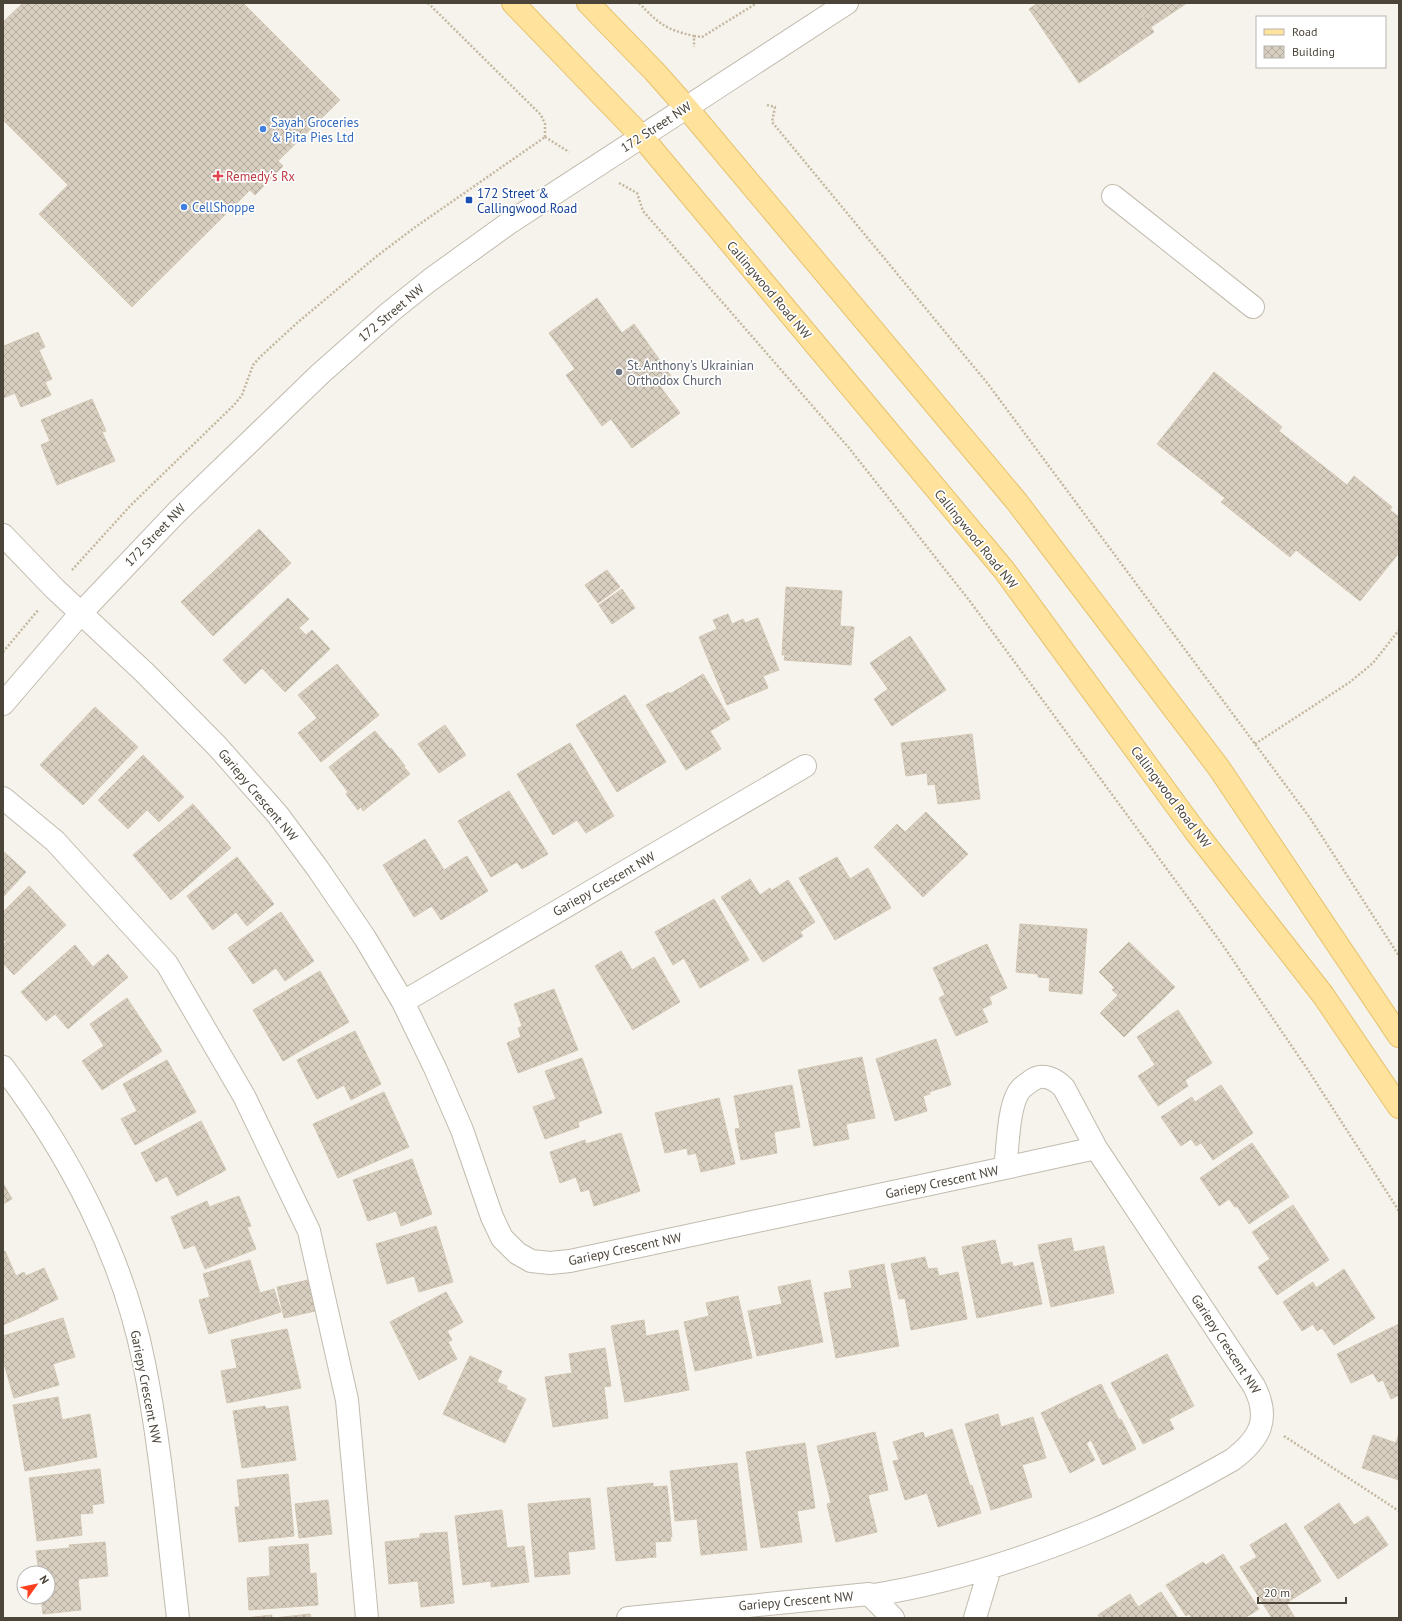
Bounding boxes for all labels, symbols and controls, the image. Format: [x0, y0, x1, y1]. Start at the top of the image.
legend [1256, 16, 1386, 68]
text: Road [1292, 24, 1317, 39]
text: Building [1292, 44, 1335, 59]
street label: 172 Street NW [617, 98, 695, 156]
place label: Sayah Groceries & Pita Pies Ltd [271, 114, 359, 146]
marker: Sayah Groceries & Pita Pies Ltd [258, 124, 268, 134]
place label: Remedy's Rx [226, 168, 295, 185]
marker: Remedy's Rx [213, 171, 223, 181]
place label: 172 Street & Callingwood Road [477, 185, 577, 217]
marker: 172 Street & Callingwood Road [464, 195, 474, 205]
place label: CellShoppe [192, 199, 255, 216]
marker: CellShoppe [179, 202, 189, 212]
street label: Callingwood Road NW [723, 237, 815, 343]
street label: 172 Street NW [355, 280, 428, 346]
place label: St. Anthony's Ukrainian Orthodox Church [627, 357, 754, 389]
marker: St. Anthony's Ukrainian Orthodox Church [614, 367, 624, 377]
street label: Callingwood Road NW [931, 486, 1021, 592]
street label: 172 Street NW [121, 500, 189, 570]
street label: Callingwood Road NW [1127, 743, 1215, 851]
street label: Gariepy Crescent NW [214, 745, 302, 845]
street label: Gariepy Crescent NW [550, 848, 658, 920]
street label: Gariepy Crescent NW [884, 1162, 1000, 1202]
street label: Gariepy Crescent NW [567, 1229, 683, 1269]
street label: Gariepy Crescent NW [1187, 1291, 1265, 1397]
street label: Gariepy Crescent NW [127, 1329, 165, 1445]
north arrow [16, 1565, 56, 1605]
text: N [37, 1573, 52, 1586]
scale bar [1258, 1579, 1346, 1605]
text: 20 m [1264, 1585, 1290, 1600]
street label: Gariepy Crescent NW [738, 1587, 854, 1614]

